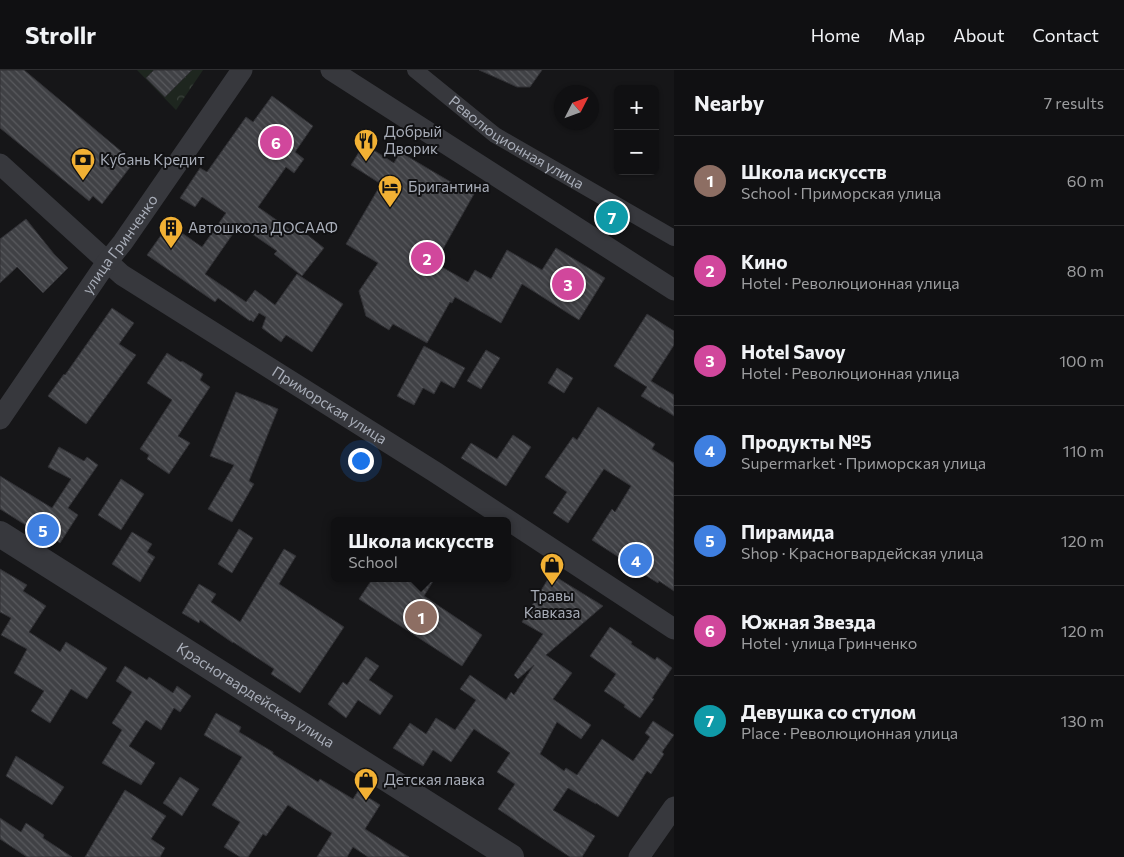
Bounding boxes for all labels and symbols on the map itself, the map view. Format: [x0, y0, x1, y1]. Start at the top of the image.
north arrow [554, 85, 599, 130]
street label: Революционная улица [446, 91, 587, 192]
place label: Добрый Дворик [384, 122, 442, 157]
pin: 6 [260, 123, 292, 161]
restaurant icon: Добрый Дворик [353, 128, 379, 162]
bank icon: Кубань Кредит [70, 147, 96, 181]
place label: Кубань Кредит [100, 150, 205, 168]
hotel icon: Бригантина [377, 174, 403, 208]
place label: Бригантина [408, 177, 490, 195]
street label: улица Гринченко [78, 191, 161, 297]
pin: 7 [596, 198, 628, 236]
building icon: Автошкола ДОСААФ [158, 215, 184, 249]
place label: Автошкола ДОСААФ [188, 218, 338, 236]
pin: 2 [411, 239, 443, 277]
pin: 3 [552, 265, 584, 303]
street label: Приморская улица [269, 362, 391, 447]
your location [348, 448, 374, 474]
pin: 5 [27, 511, 59, 549]
pin: 4 [620, 541, 652, 579]
shop icon: Травы Кавказа [539, 552, 565, 586]
place label: Травы Кавказа [524, 586, 580, 621]
pin: 1 [405, 598, 437, 636]
street label: Красногвардейская улица [174, 638, 338, 751]
shop icon: Детская лавка [353, 767, 379, 801]
place label: Детская лавка [384, 770, 485, 788]

